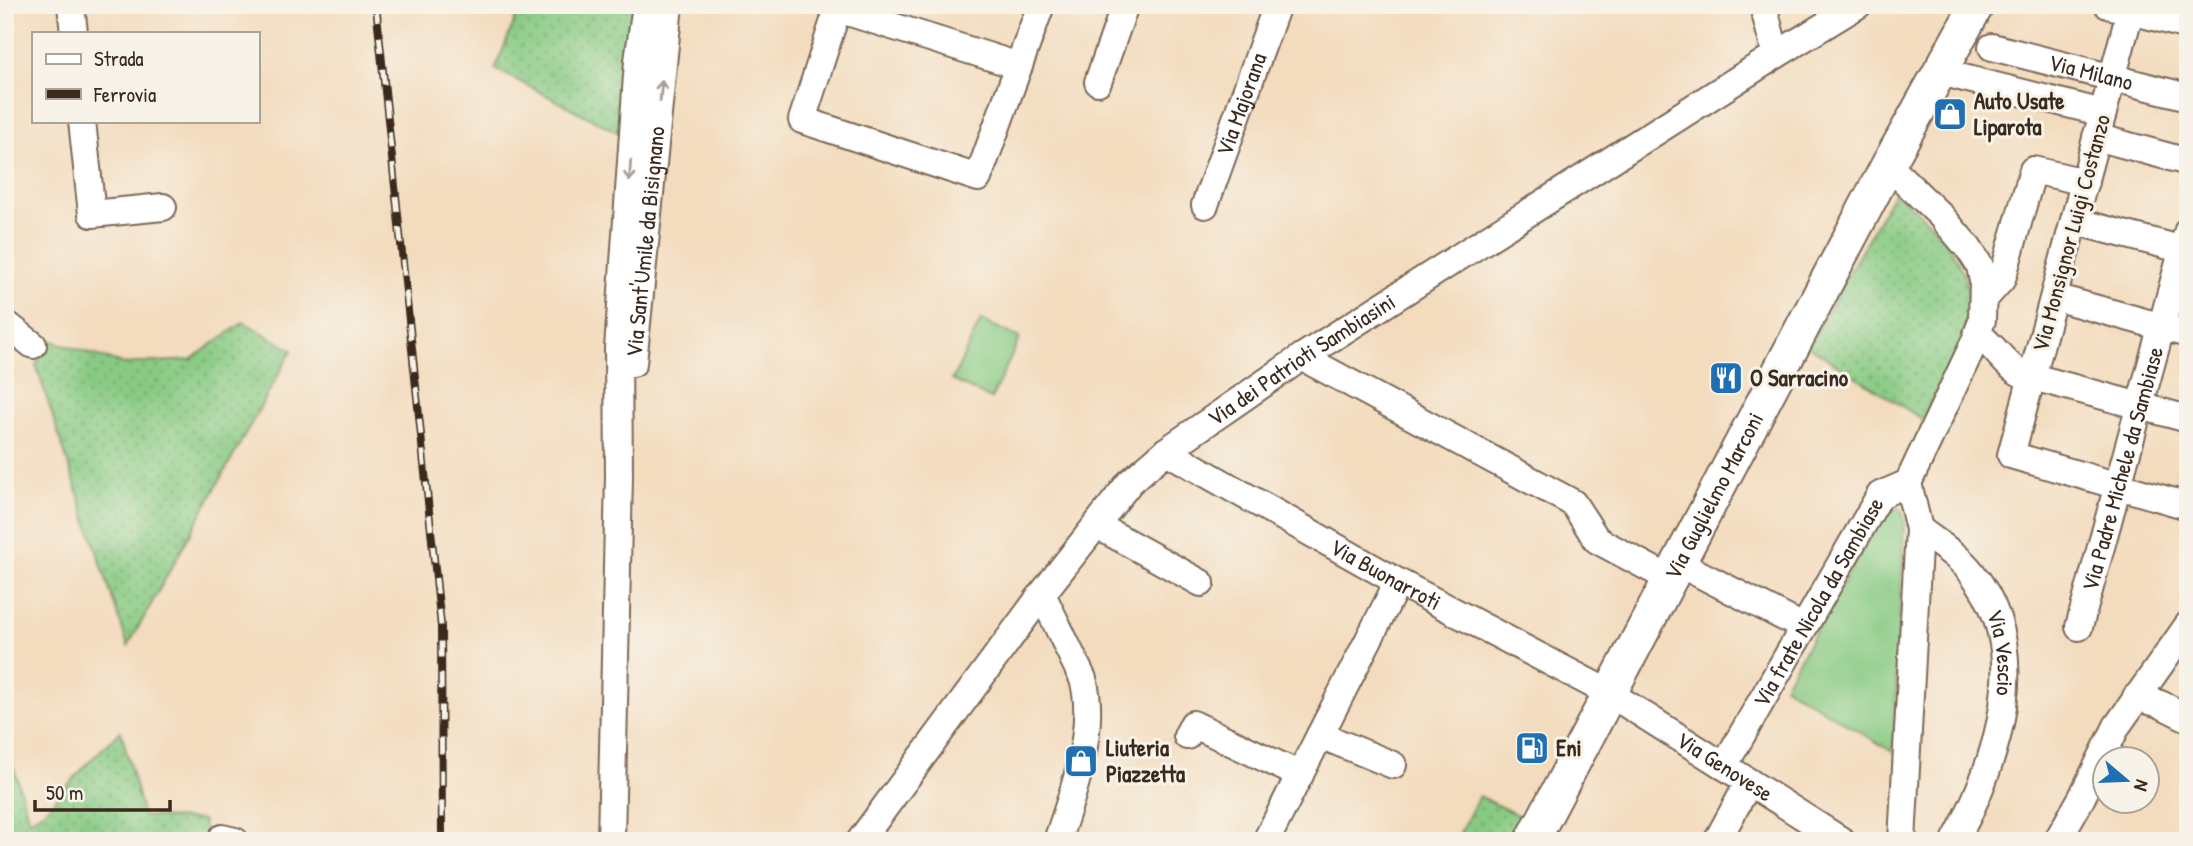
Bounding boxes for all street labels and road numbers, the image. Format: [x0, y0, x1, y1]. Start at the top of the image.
street label: Via Milano [2045, 46, 2137, 97]
street label: Via Majorana [1208, 48, 1274, 160]
street label: Via Monsignor Luigi Costanzo [2024, 111, 2117, 355]
street label: Via Sant'Umile da Bisignano [618, 125, 672, 358]
street label: Via dei Patrioti Sambiasini [1201, 286, 1401, 433]
street label: Via Padre Michele da Sambiase [2074, 343, 2170, 594]
street label: Via Guglielmo Marconi [1656, 407, 1770, 585]
street label: Via frate Nicola da Sambiase [1745, 491, 1890, 712]
street label: Via Buonarroti [1325, 531, 1447, 617]
street label: Via Vescio [1980, 605, 2021, 697]
street label: Via Genovese [1671, 724, 1779, 808]

